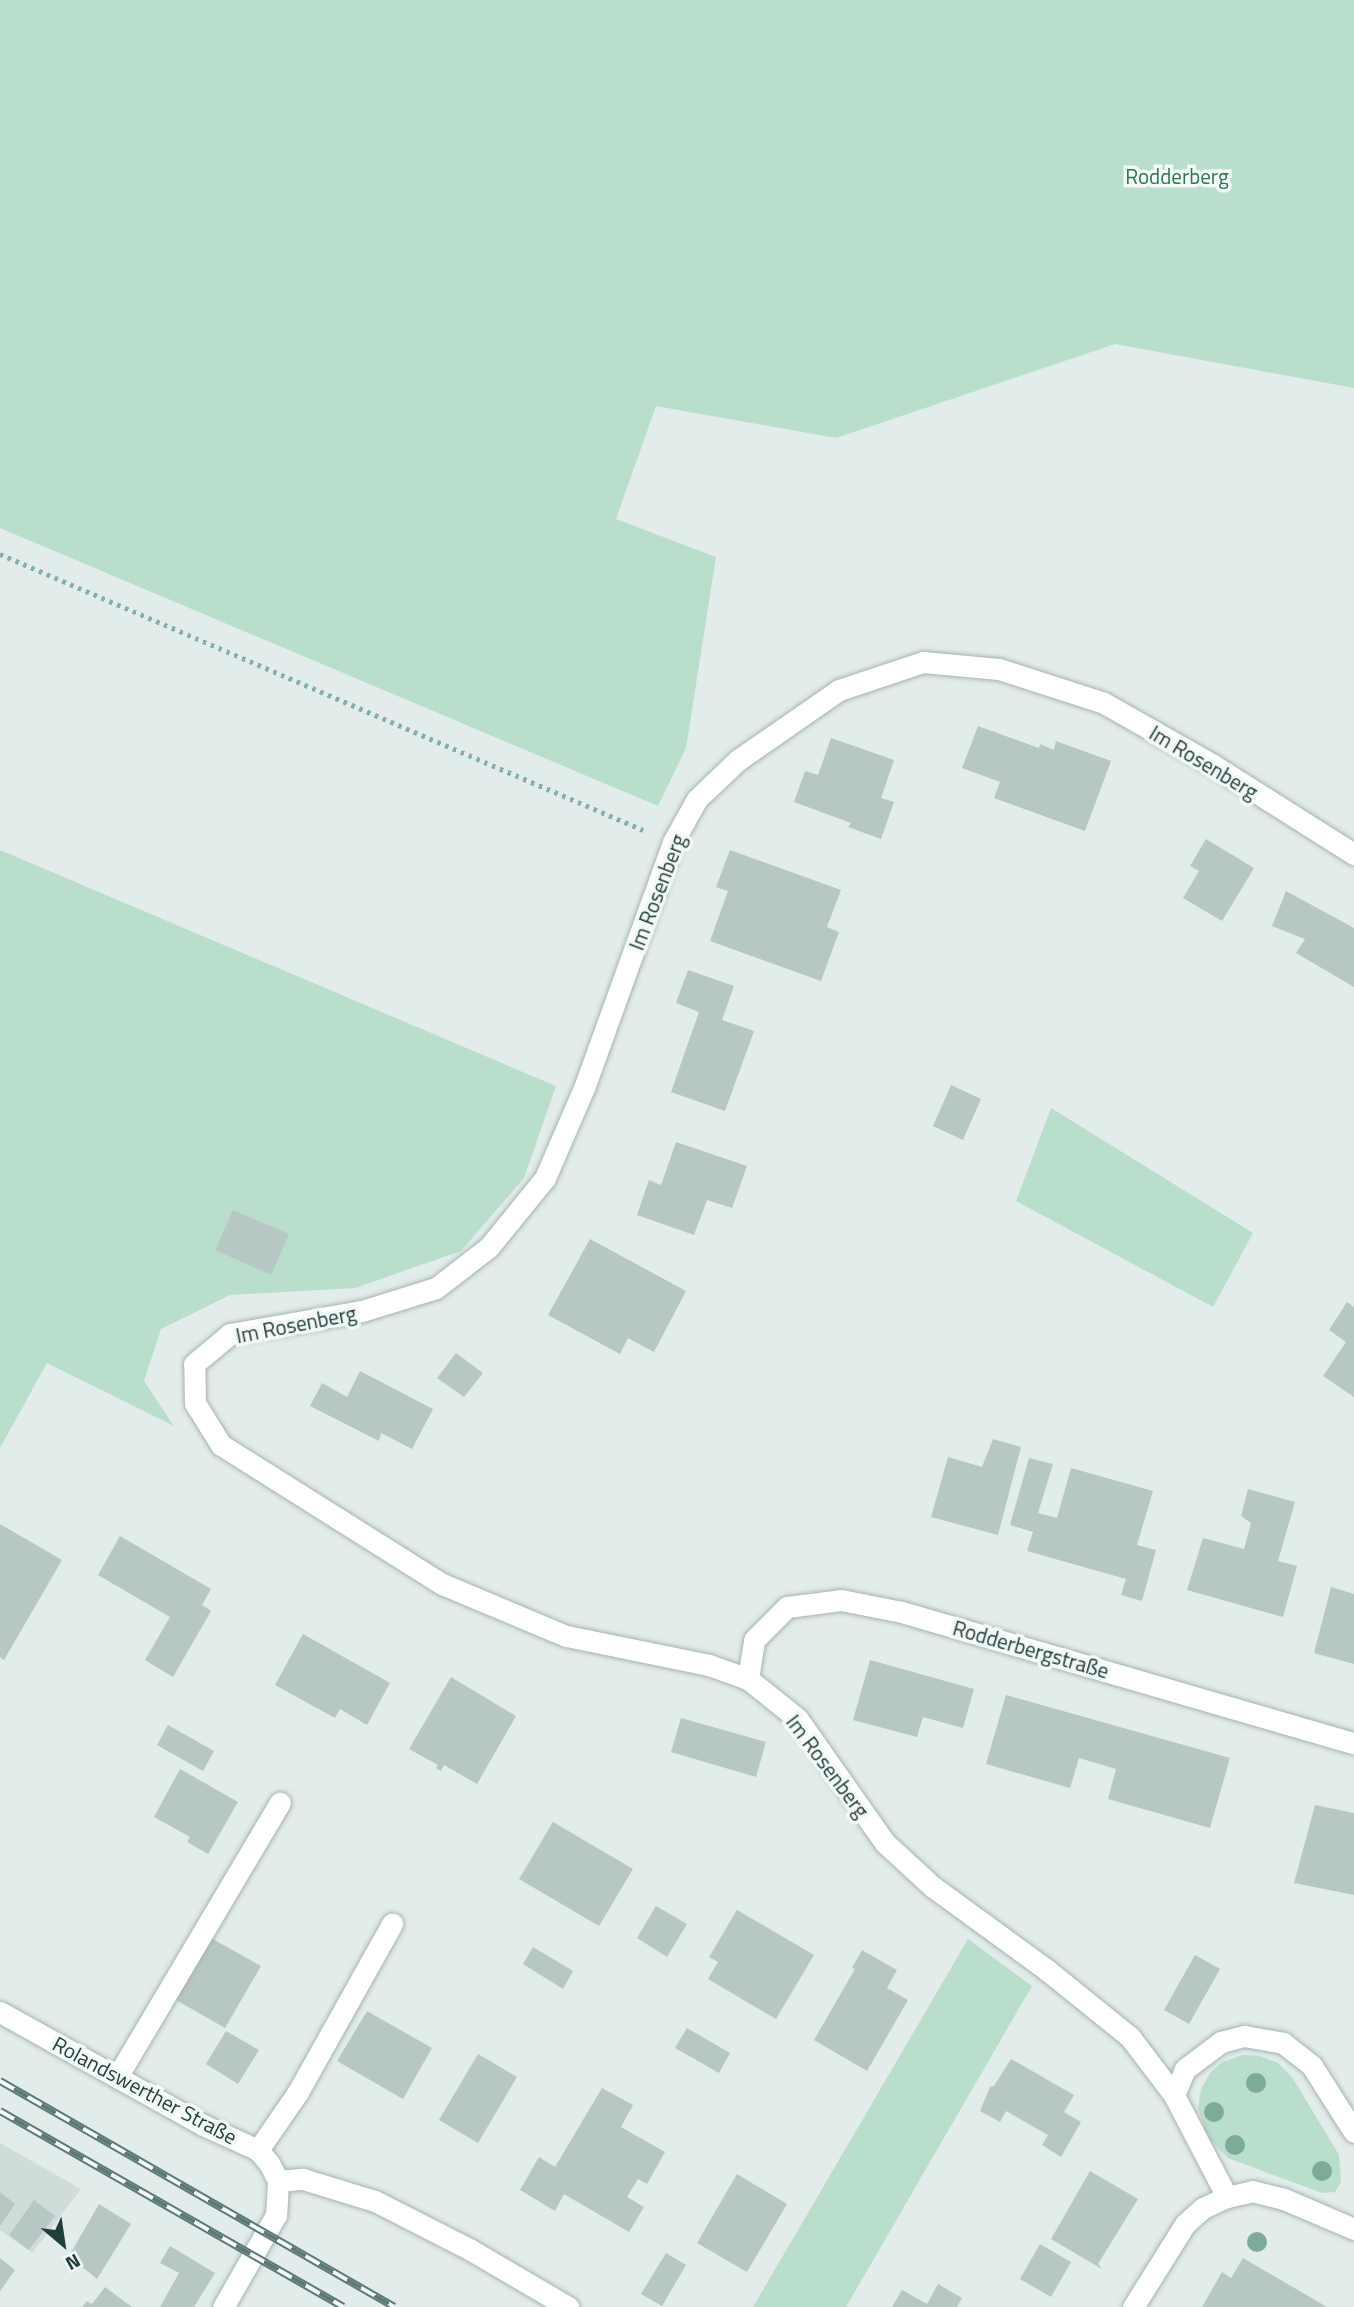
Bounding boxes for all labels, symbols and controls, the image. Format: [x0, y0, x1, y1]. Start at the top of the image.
park label: Rodderberg [1125, 163, 1229, 189]
street label: Im Rosenberg [1145, 720, 1263, 804]
street label: Im Rosenberg [623, 830, 691, 954]
street label: Im Rosenberg [234, 1300, 358, 1348]
street label: Rodderbergstraße [950, 1615, 1112, 1683]
street label: Im Rosenberg [781, 1710, 875, 1822]
street label: Rolandswerther Straße [48, 2031, 242, 2149]
north arrow [28, 2209, 98, 2279]
text: N [61, 2247, 86, 2279]

